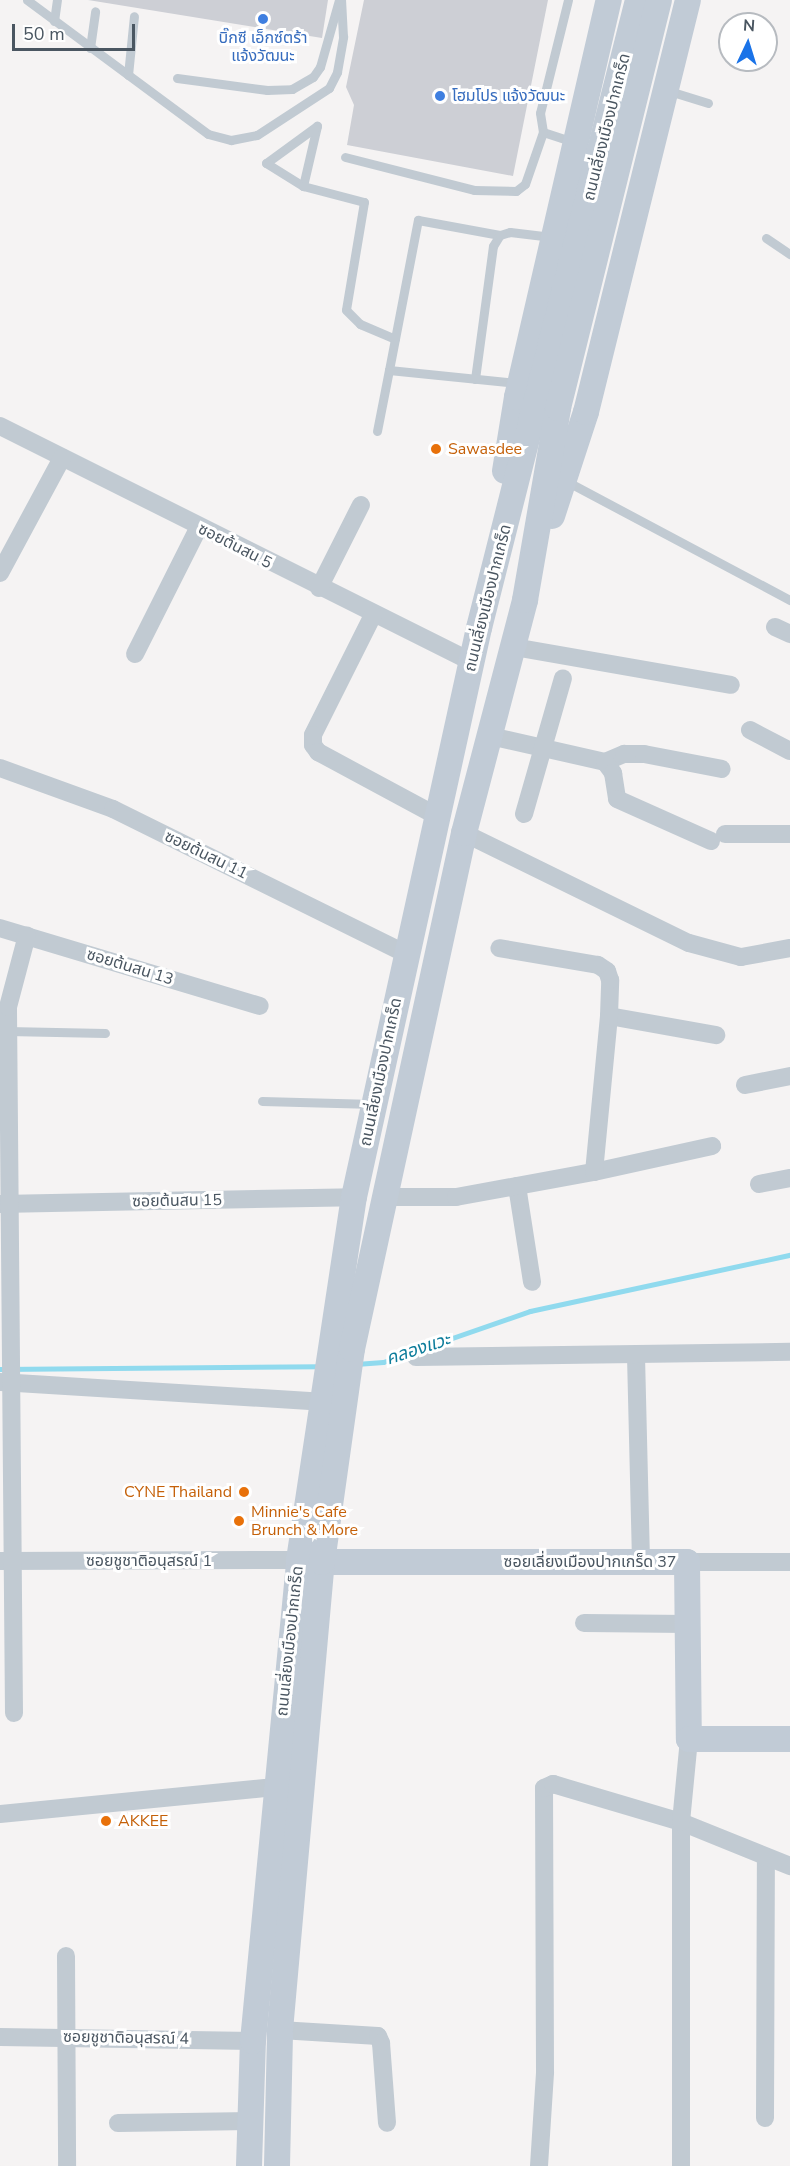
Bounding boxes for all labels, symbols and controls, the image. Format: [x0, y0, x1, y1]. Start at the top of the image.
scale bar [15, 12, 138, 50]
marker: บิ๊กซี เอ็กซ์ตร้า แจ้งวัฒนะ [256, 12, 270, 26]
north arrow [718, 12, 778, 72]
text: N [742, 15, 756, 37]
text: 50 m [23, 22, 65, 46]
place label: บิ๊กซี เอ็กซ์ตร้า แจ้งวัฒนะ [219, 28, 307, 66]
street label: ถนนเลี่ยงเมืองปากเกร็ด [579, 51, 635, 203]
place label: โฮมโปร แจ้งวัฒนะ [452, 86, 565, 106]
marker: โฮมโปร แจ้งวัฒนะ [433, 89, 447, 103]
place label: Sawasdee [448, 439, 522, 459]
marker: Sawasdee [429, 442, 443, 456]
street label: ซอยต้นสน 5 [195, 519, 275, 573]
street label: ถนนเลี่ยงเมืองปากเกร็ด [460, 522, 516, 674]
street label: ซอยต้นสน 11 [161, 827, 251, 883]
street label: ซอยต้นสน 13 [84, 945, 176, 989]
street label: ถนนเลี่ยงเมืองปากเกร็ด [356, 996, 406, 1148]
street label: ซอยต้นสน 15 [132, 1191, 222, 1211]
water label: คลองแวะ [383, 1328, 453, 1370]
place label: CYNE Thailand [124, 1482, 232, 1502]
marker: CYNE Thailand [237, 1485, 251, 1499]
place label: Minnie's Cafe Brunch & More [251, 1502, 358, 1540]
marker: Minnie's Cafe Brunch & More [232, 1514, 246, 1528]
street label: ซอยชูชาติอนุสรณ์ 1 [86, 1551, 212, 1571]
street label: ซอยเลี่ยงเมืองปากเกร็ด 37 [504, 1552, 676, 1572]
street label: ถนนเลี่ยงเมืองปากเกร็ด [273, 1565, 307, 1717]
place label: AKKEE [118, 1811, 168, 1831]
marker: AKKEE [99, 1814, 113, 1828]
street label: ซอยชูชาติอนุสรณ์ 4 [63, 2027, 189, 2049]

